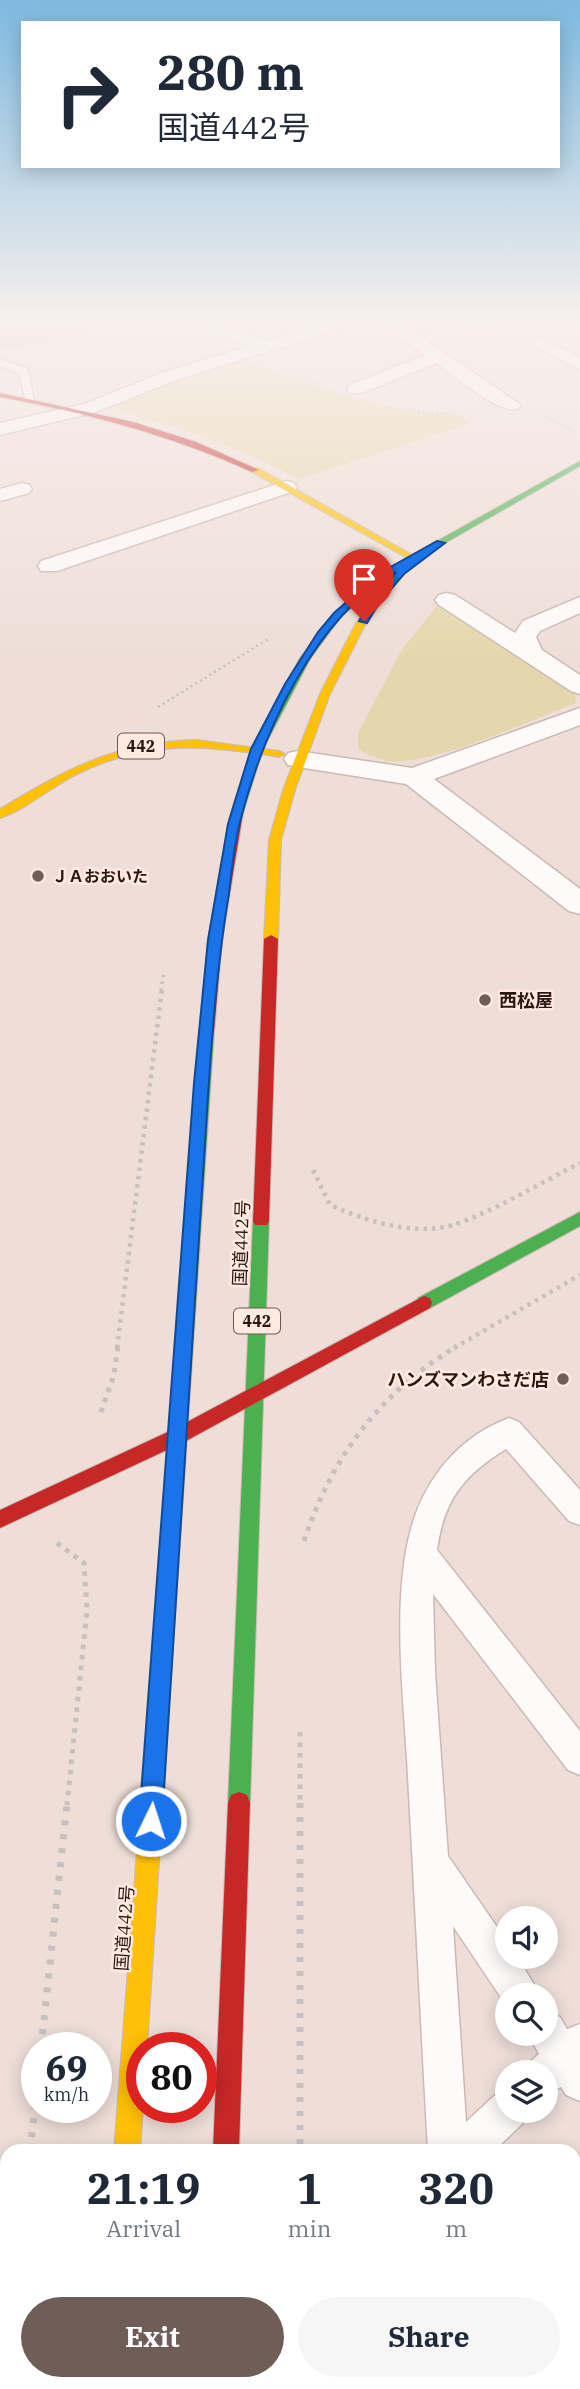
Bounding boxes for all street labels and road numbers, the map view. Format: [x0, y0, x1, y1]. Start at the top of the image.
road number: 442 [118, 734, 164, 758]
street label: 国道442号 [228, 1199, 254, 1287]
road number: 442 [234, 1308, 280, 1334]
street label: 国道442号 [110, 1884, 138, 1972]

